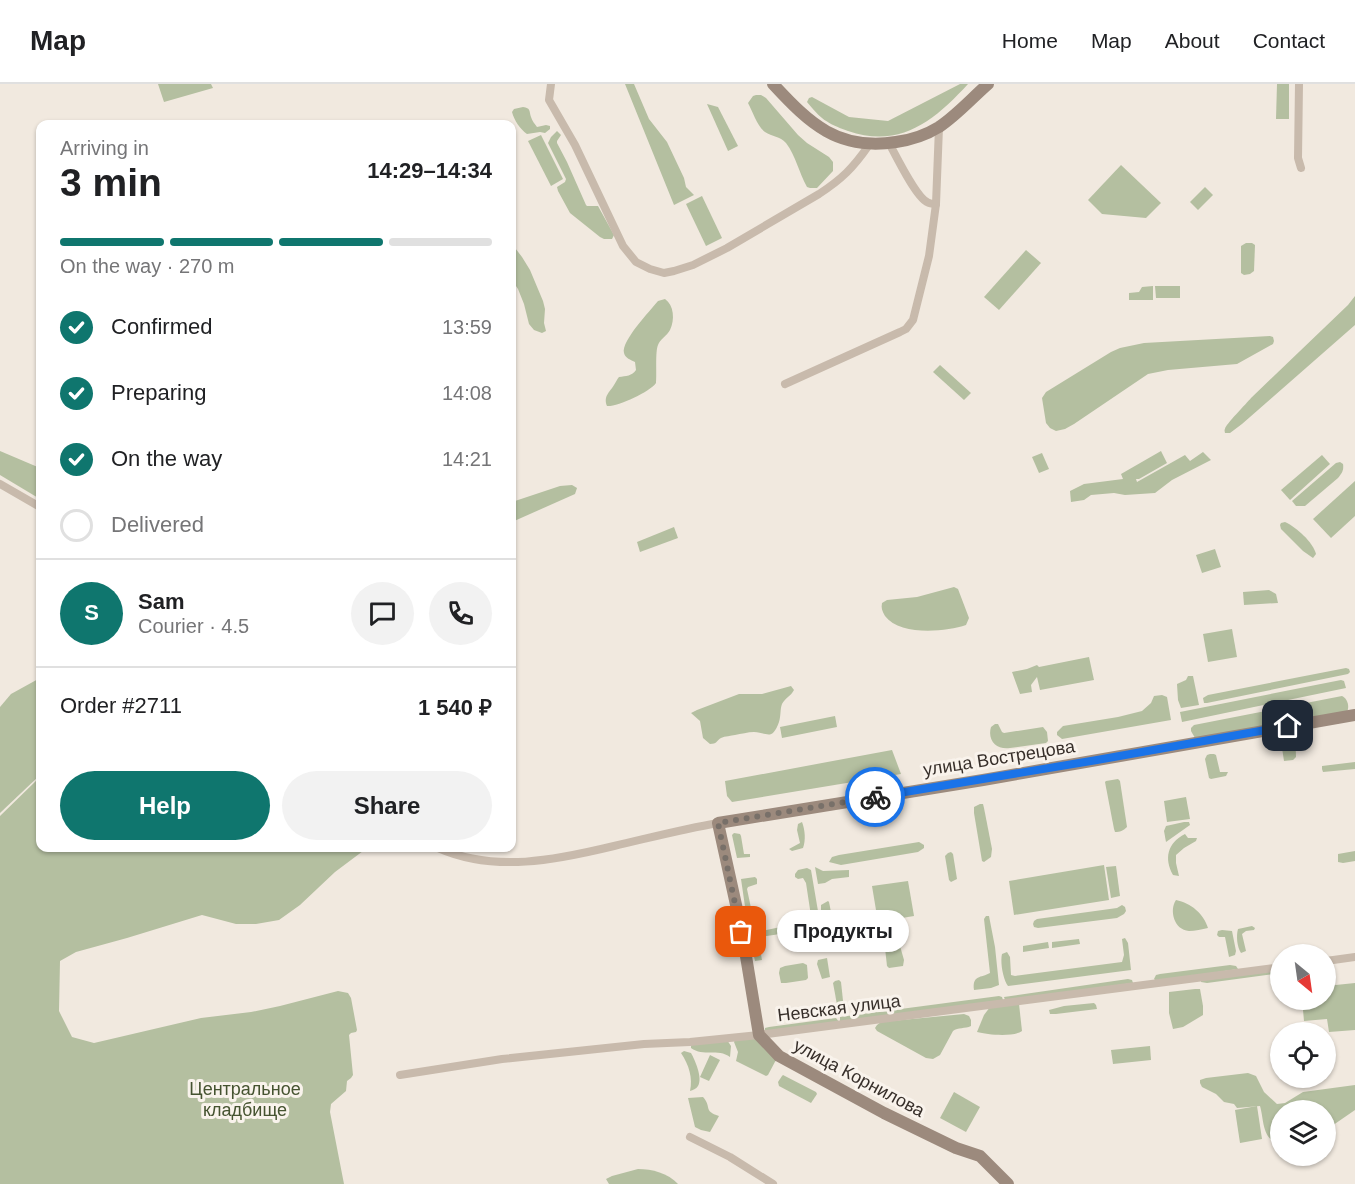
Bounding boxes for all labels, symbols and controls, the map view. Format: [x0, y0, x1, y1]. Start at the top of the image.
text: Map [30, 25, 86, 56]
text: Home [1002, 29, 1058, 52]
text: Map [1091, 29, 1132, 52]
text: About [1165, 29, 1220, 52]
text: Contact [1253, 29, 1325, 52]
text: Arriving in [60, 137, 149, 159]
text: 14:29–14:34 [367, 158, 492, 183]
text: 3 min [60, 161, 162, 204]
text: On the way · 270 m [60, 255, 235, 277]
icon: check [60, 311, 93, 344]
text: Confirmed [111, 314, 212, 339]
text: 13:59 [442, 316, 492, 338]
icon: check [60, 377, 93, 410]
text: Preparing [111, 380, 206, 405]
text: 14:08 [442, 382, 492, 404]
icon: check [60, 443, 93, 476]
text: On the way [111, 446, 222, 471]
text: 14:21 [442, 448, 492, 470]
text: Delivered [111, 512, 204, 537]
button: chat [351, 582, 414, 645]
button: phone [429, 582, 492, 645]
text: Sam [138, 589, 184, 614]
text: S [84, 600, 99, 625]
text: Courier · 4.5 [138, 615, 249, 637]
text: Order #2711 [60, 693, 182, 718]
text: 1 540 ₽ [418, 695, 492, 720]
pin [1262, 700, 1313, 751]
icon: home [1271, 709, 1304, 742]
street label: улица Вострецова [922, 736, 1077, 780]
courier [845, 767, 905, 827]
button: Help [60, 771, 270, 840]
button: Share [282, 771, 492, 840]
icon: bike [859, 781, 892, 814]
pin [715, 906, 766, 957]
callout: Продукты [777, 911, 909, 953]
icon: bag [724, 915, 757, 948]
text: Продукты [793, 920, 893, 942]
north arrow [1270, 944, 1336, 1010]
map controls [1270, 944, 1336, 1166]
street label: Невская улица [776, 990, 903, 1025]
button: locate [1270, 1022, 1336, 1088]
street label: улица Корнилова [790, 1035, 929, 1121]
park label: Центральное кладбище [189, 1079, 301, 1120]
button: layers [1270, 1100, 1336, 1166]

